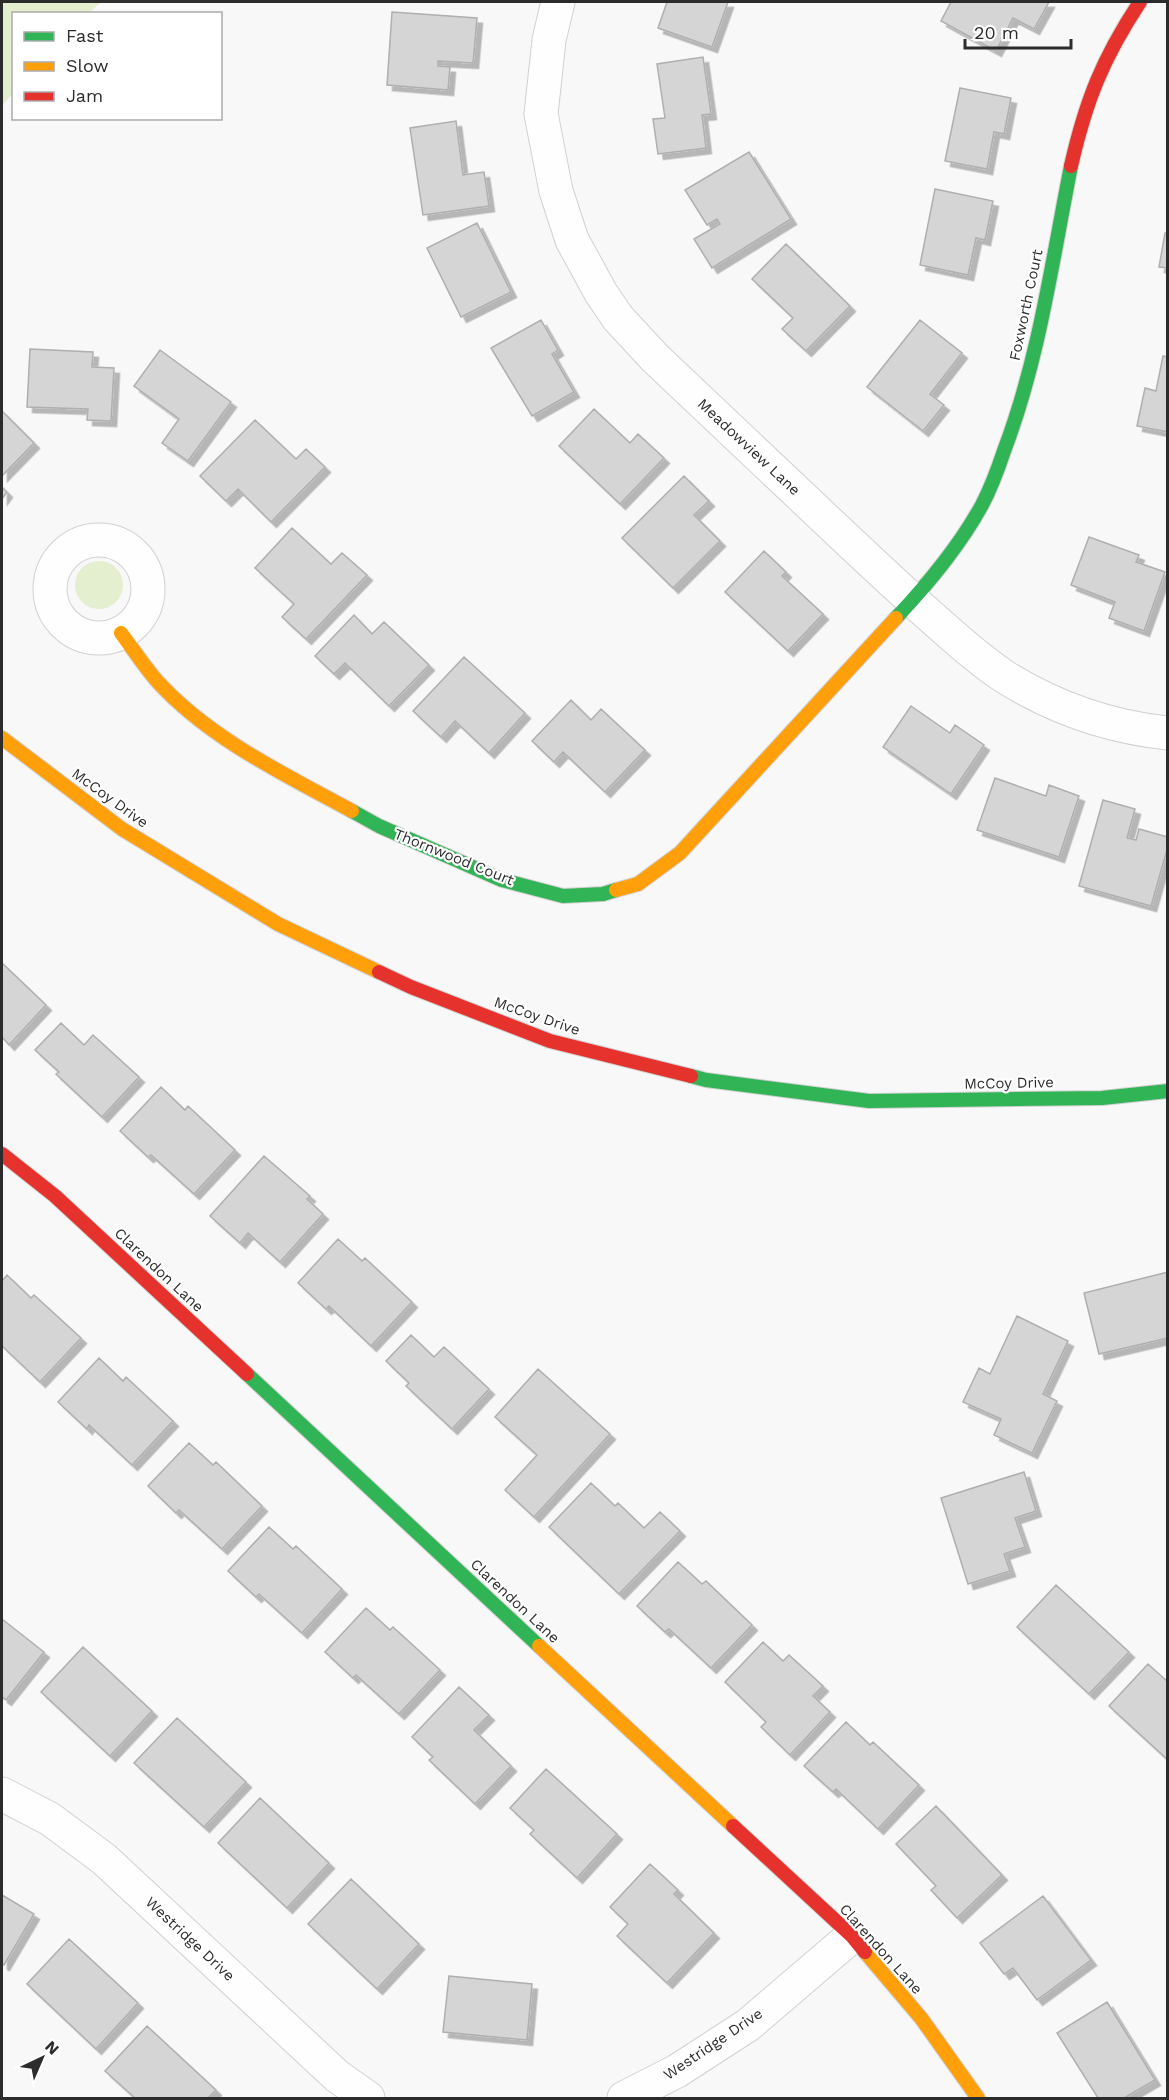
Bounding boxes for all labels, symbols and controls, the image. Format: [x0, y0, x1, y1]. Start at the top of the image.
legend [12, 12, 222, 120]
scale bar [965, 12, 1072, 50]
text: 20 m [974, 22, 1019, 43]
text: Fast [66, 25, 104, 46]
text: Slow [66, 55, 109, 76]
text: Jam [66, 85, 103, 106]
street label: Foxworth Court [1005, 247, 1047, 362]
street label: Meadowview Lane [694, 395, 804, 499]
street label: McCoy Drive [68, 764, 152, 832]
street label: Thornwood Court [391, 825, 517, 890]
street label: McCoy Drive [492, 993, 582, 1039]
street label: McCoy Drive [964, 1073, 1054, 1093]
street label: Clarendon Lane [111, 1224, 207, 1316]
street label: Clarendon Lane [467, 1555, 563, 1647]
street label: Westridge Drive [142, 1893, 238, 1985]
street label: Clarendon Lane [836, 1900, 926, 1998]
street label: Westridge Drive [660, 2004, 766, 2084]
north arrow [12, 2028, 72, 2088]
text: N [41, 2037, 63, 2059]

